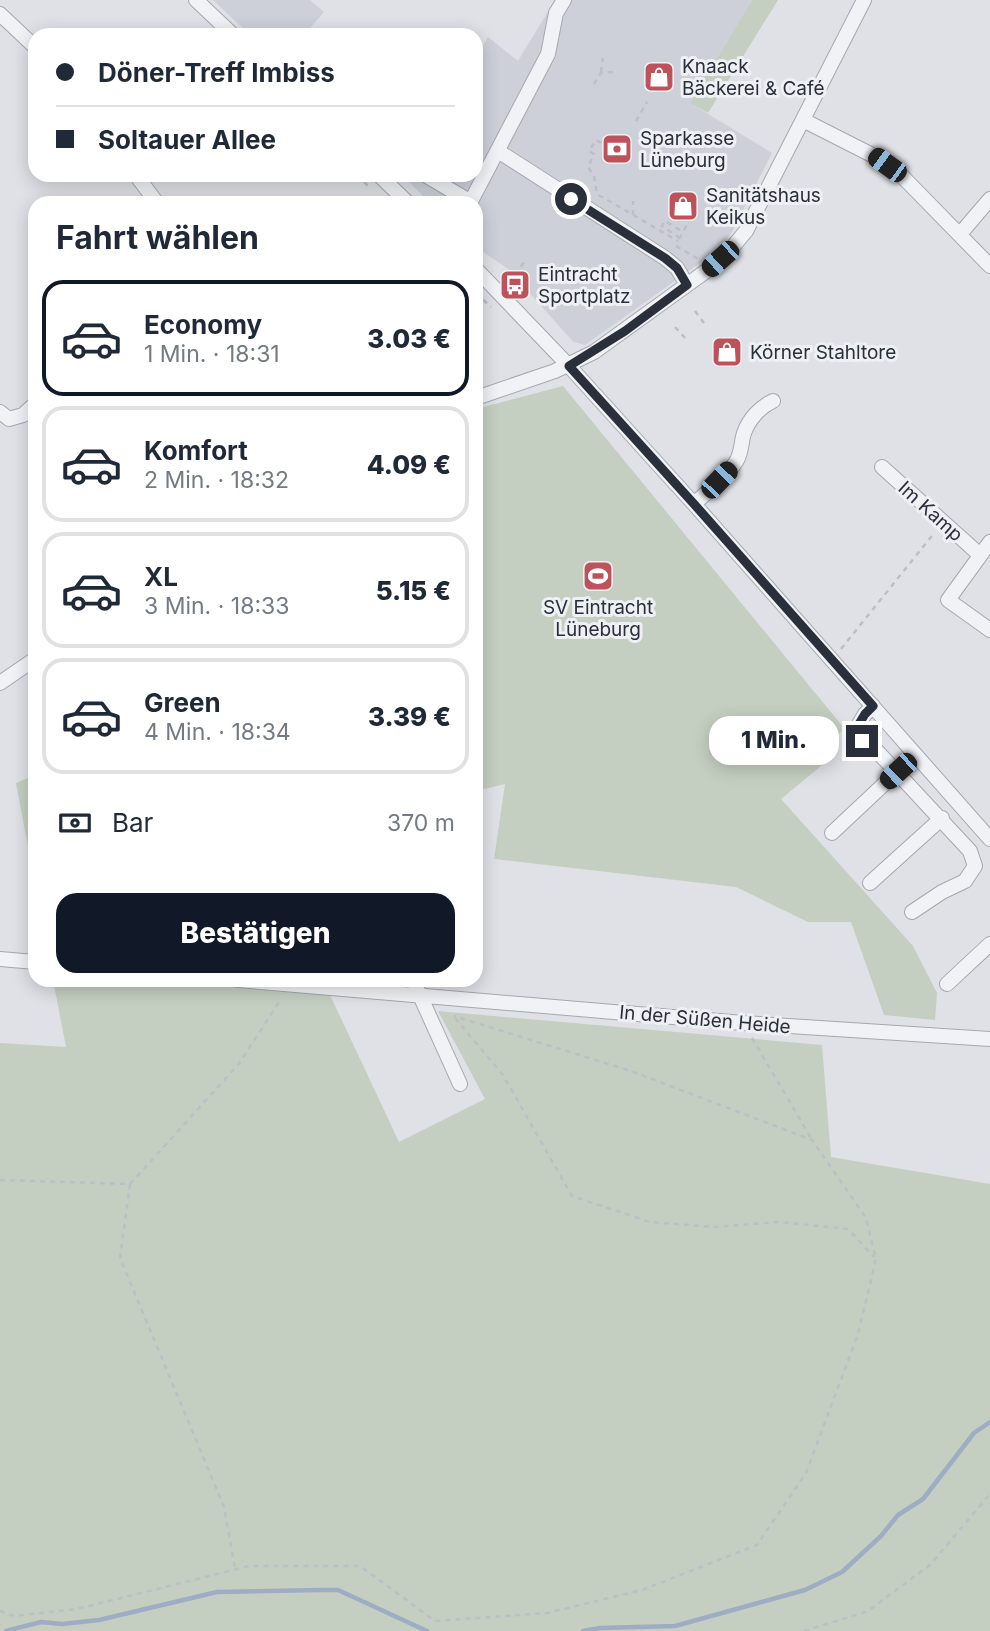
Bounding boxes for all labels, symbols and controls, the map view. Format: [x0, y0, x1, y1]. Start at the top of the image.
place label: Knaack Bäckerei & Café [682, 55, 825, 100]
text: Döner-Treff Imbiss [98, 57, 335, 88]
shop icon: Knaack Bäckerei & Café [642, 60, 676, 94]
text: Soltauer Allee [98, 124, 276, 155]
place label: Sparkasse Lüneburg [640, 127, 734, 172]
bank icon: Sparkasse Lüneburg [600, 132, 634, 166]
car [864, 144, 911, 186]
route start [555, 183, 587, 215]
place label: Sanitätshaus Keikus [706, 184, 821, 229]
shop icon: Sanitätshaus Keikus [666, 189, 700, 223]
text: Fahrt wählen [56, 218, 259, 257]
car [698, 237, 743, 281]
place label: Eintracht Sportplatz [538, 263, 631, 308]
bus stop icon: Eintracht Sportplatz [498, 268, 532, 302]
icon: car [60, 307, 123, 370]
text: Economy [144, 309, 262, 340]
text: 3.03 € [367, 323, 451, 354]
shop icon: Körner Stahltore [710, 335, 744, 369]
text: 1 Min. · 18:31 [144, 340, 280, 368]
place label: Körner Stahltore [750, 341, 896, 364]
icon: car [60, 433, 123, 496]
text: Komfort [144, 435, 248, 466]
text: 4.09 € [367, 449, 451, 480]
car [697, 458, 742, 502]
text: 2 Min. · 18:32 [144, 466, 289, 494]
street label: Im Kamp [894, 476, 968, 546]
icon: car [60, 559, 123, 622]
sports icon: SV Eintracht Lüneburg [581, 559, 615, 593]
text: XL [144, 561, 178, 592]
text: 5.15 € [376, 575, 451, 606]
text: 3 Min. · 18:33 [144, 592, 289, 620]
place label: SV Eintracht Lüneburg [543, 596, 653, 641]
icon: car [60, 685, 123, 748]
text: Green [144, 687, 221, 718]
text: 3.39 € [368, 701, 451, 732]
callout: 1 Min. [708, 716, 838, 766]
text: 4 Min. · 18:34 [144, 718, 291, 746]
route end [846, 725, 878, 757]
text: 1 Min. [741, 726, 807, 754]
car [876, 749, 921, 793]
icon: cash [56, 804, 94, 842]
text: Bar [112, 807, 153, 838]
text: 370 m [387, 809, 455, 837]
button: Bestätigen [56, 893, 455, 973]
street label: In der Süßen Heide [618, 1001, 792, 1038]

